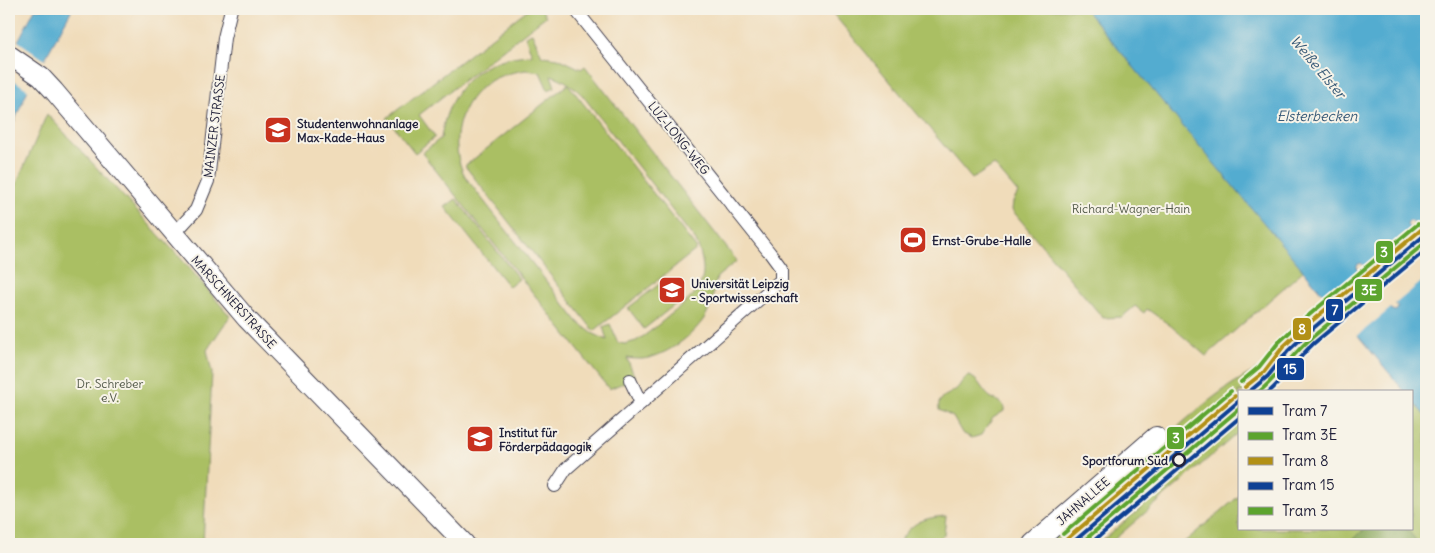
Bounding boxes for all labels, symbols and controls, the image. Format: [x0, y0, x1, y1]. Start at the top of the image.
water label: Weiße Elster [1286, 32, 1351, 104]
street label: MAINZER STRASSE [200, 73, 228, 179]
street label: LUZ-LONG-WEG [645, 99, 713, 178]
water label: Elsterbecken [1277, 107, 1358, 125]
school or university icon: Studentenwohnanlage Max-Kade-Haus [263, 115, 293, 145]
place label: Studentenwohnanlage Max-Kade-Haus [297, 116, 419, 145]
park label: Richard-Wagner-Hain [1072, 201, 1190, 216]
sports icon: Ernst-Grube-Halle [898, 225, 928, 255]
place label: Ernst-Grube-Halle [932, 233, 1032, 248]
line badge: 3 [1375, 240, 1394, 264]
text: 3 [1380, 243, 1388, 261]
street label: MARSCHNERSTRASSE [188, 252, 280, 352]
school or university icon: Universität Leipzig - Sportwissenschaft [657, 275, 687, 305]
place label: Universität Leipzig - Sportwissenschaft [691, 276, 799, 306]
line badge: 3E [1354, 278, 1383, 302]
text: 3E [1361, 281, 1377, 299]
line badge: 7 [1325, 298, 1344, 322]
text: 7 [1332, 301, 1339, 319]
line badge: 8 [1292, 317, 1312, 341]
text: 8 [1298, 320, 1306, 338]
line badge: 15 [1276, 357, 1305, 381]
text: 15 [1283, 360, 1297, 378]
park label: Dr. Schreber e.V. [77, 376, 143, 405]
legend [1238, 390, 1412, 530]
text: Tram 7 [1282, 401, 1327, 420]
school or university icon: Institut für Förderpädagogik [465, 424, 495, 454]
place label: Institut für Förderpädagogik [499, 425, 592, 455]
text: Tram 3E [1282, 425, 1338, 444]
line badge: 3 [1166, 426, 1185, 450]
text: 3 [1172, 429, 1180, 447]
text: Tram 8 [1282, 451, 1329, 470]
place label: Sportforum Süd [1082, 453, 1168, 469]
marker: Sportforum Süd [1172, 453, 1186, 467]
street label: JAHNALLEE [1053, 474, 1113, 528]
text: Tram 15 [1282, 475, 1335, 494]
text: Tram 3 [1282, 501, 1329, 520]

